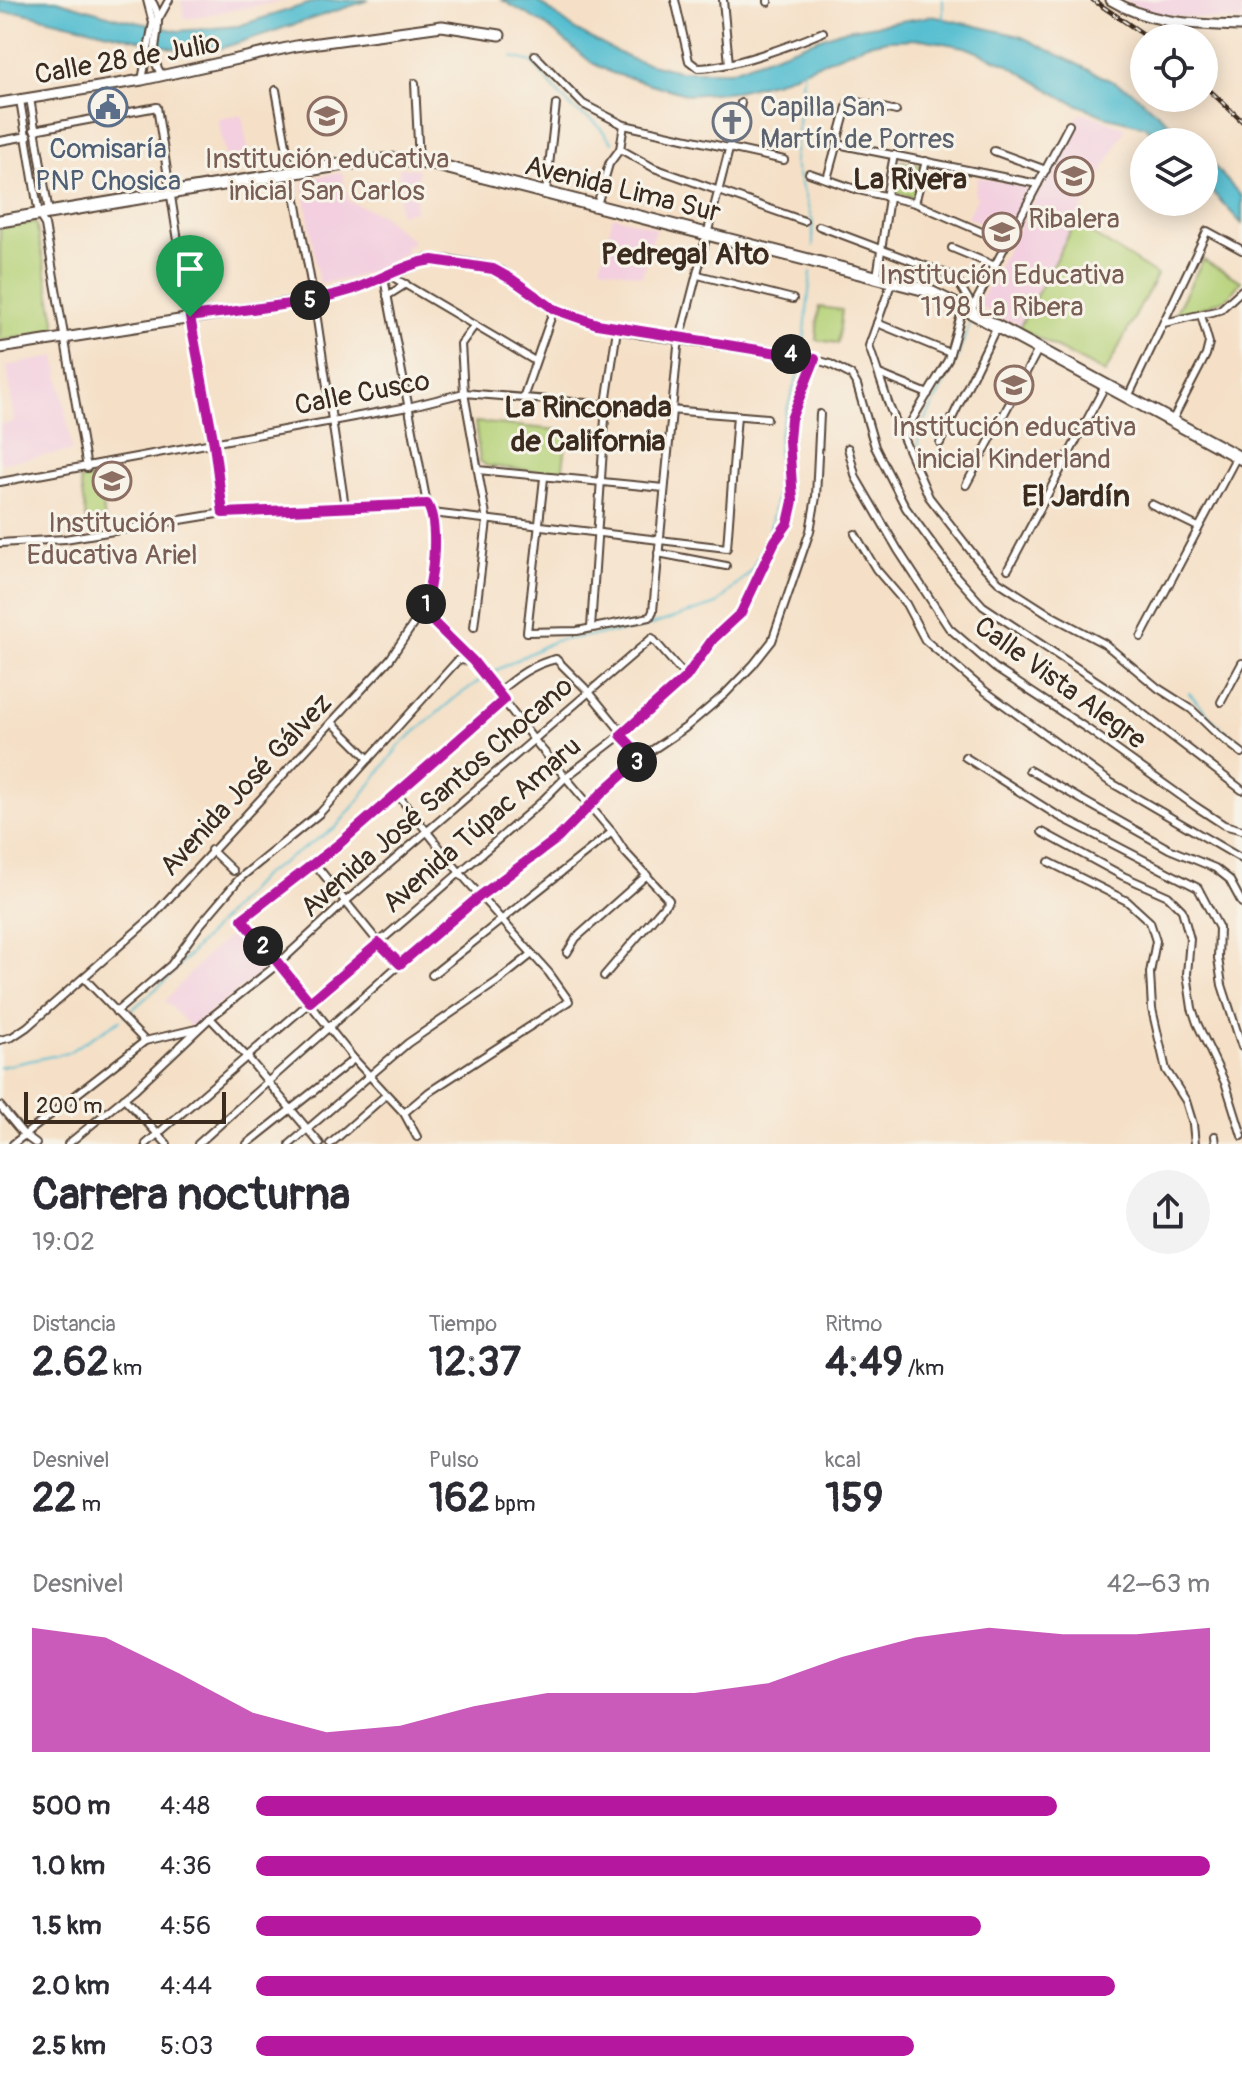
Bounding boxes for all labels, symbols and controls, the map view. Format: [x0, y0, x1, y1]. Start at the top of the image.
map controls [1130, 24, 1218, 216]
button: locate [1130, 24, 1218, 112]
street label: Calle 28 de Julio [32, 26, 223, 93]
public building icon: Comisaría PNP Chosica [87, 86, 129, 128]
place label: Capilla San Martín de Porres [760, 90, 955, 157]
school or university icon: Institución educativa inicial San Carlos [306, 95, 348, 137]
church icon: Capilla San Martín de Porres [711, 101, 753, 143]
button: layers [1130, 128, 1218, 216]
place label: Comisaría PNP Chosica [35, 132, 181, 199]
place label: Institución educativa inicial San Carlos [205, 142, 449, 209]
street label: Avenida Lima Sur [521, 148, 724, 231]
school or university icon: Ribalera [1053, 155, 1095, 197]
district label: La Rivera [853, 161, 967, 198]
place label: Ribalera [1028, 202, 1120, 237]
school or university icon: Institución Educativa 1198 La Ribera [981, 211, 1023, 253]
pin [156, 235, 224, 317]
district label: Pedregal Alto [601, 236, 769, 273]
icon: arrive [168, 247, 212, 291]
place label: Institución Educativa 1198 La Ribera [879, 258, 1125, 325]
pin: 5 [290, 280, 330, 320]
text: 5 [304, 286, 316, 314]
pin: 4 [771, 334, 811, 374]
text: 4 [785, 340, 797, 368]
street label: Calle Cusco [292, 363, 433, 424]
school or university icon: Institución educativa inicial Kinderland [993, 364, 1035, 406]
district label: La Rinconada de California [504, 389, 672, 460]
place label: Institución educativa inicial Kinderland [892, 410, 1136, 477]
school or university icon: Institución Educativa Ariel [91, 460, 133, 502]
district label: El Jardín [1022, 478, 1130, 515]
place label: Institución Educativa Ariel [26, 506, 198, 573]
pin: 1 [406, 584, 446, 624]
text: 1 [422, 590, 430, 618]
street label: Calle Vista Alegre [967, 609, 1153, 757]
street label: Avenida José Santos Chocano [293, 669, 581, 925]
street label: Avenida José Gálvez [152, 686, 340, 884]
street label: Avenida Túpac Amaru [375, 729, 589, 921]
pin: 3 [617, 742, 657, 782]
text: 3 [631, 748, 643, 776]
pin: 2 [243, 926, 283, 966]
text: 2 [257, 932, 269, 960]
scale bar [24, 1088, 226, 1124]
text: 200 m [36, 1092, 103, 1120]
text: Carrera nocturna [32, 1168, 350, 1223]
button: share [1126, 1170, 1210, 1254]
text: 19:02 [32, 1226, 95, 1258]
text: Distancia [32, 1310, 116, 1338]
text: Tiempo [429, 1310, 497, 1338]
text: Ritmo [825, 1310, 882, 1338]
text: 2.62 [32, 1338, 109, 1387]
text: 12:37 [429, 1338, 521, 1387]
text: 4:49 [825, 1338, 903, 1387]
text: km [109, 1354, 142, 1382]
text: /km [903, 1354, 944, 1382]
text: Desnivel [32, 1446, 109, 1474]
text: Pulso [429, 1446, 479, 1474]
text: kcal [825, 1446, 861, 1474]
text: 22 [32, 1474, 77, 1523]
text: 162 [429, 1474, 490, 1523]
text: 159 [825, 1474, 883, 1523]
text: m [77, 1490, 101, 1518]
text: bpm [490, 1490, 535, 1518]
text: Desnivel [32, 1568, 124, 1600]
text: 42–63 m [1107, 1568, 1210, 1600]
text: 500 m [32, 1790, 110, 1822]
text: 4:48 [160, 1790, 210, 1822]
text: 1.0 km [32, 1850, 105, 1882]
text: 4:36 [160, 1850, 212, 1882]
text: 1.5 km [32, 1910, 102, 1942]
text: 4:56 [160, 1910, 211, 1942]
text: 2.0 km [32, 1970, 110, 2002]
text: 4:44 [160, 1970, 212, 2002]
text: 2.5 km [32, 2030, 106, 2062]
text: 5:03 [160, 2030, 213, 2062]

